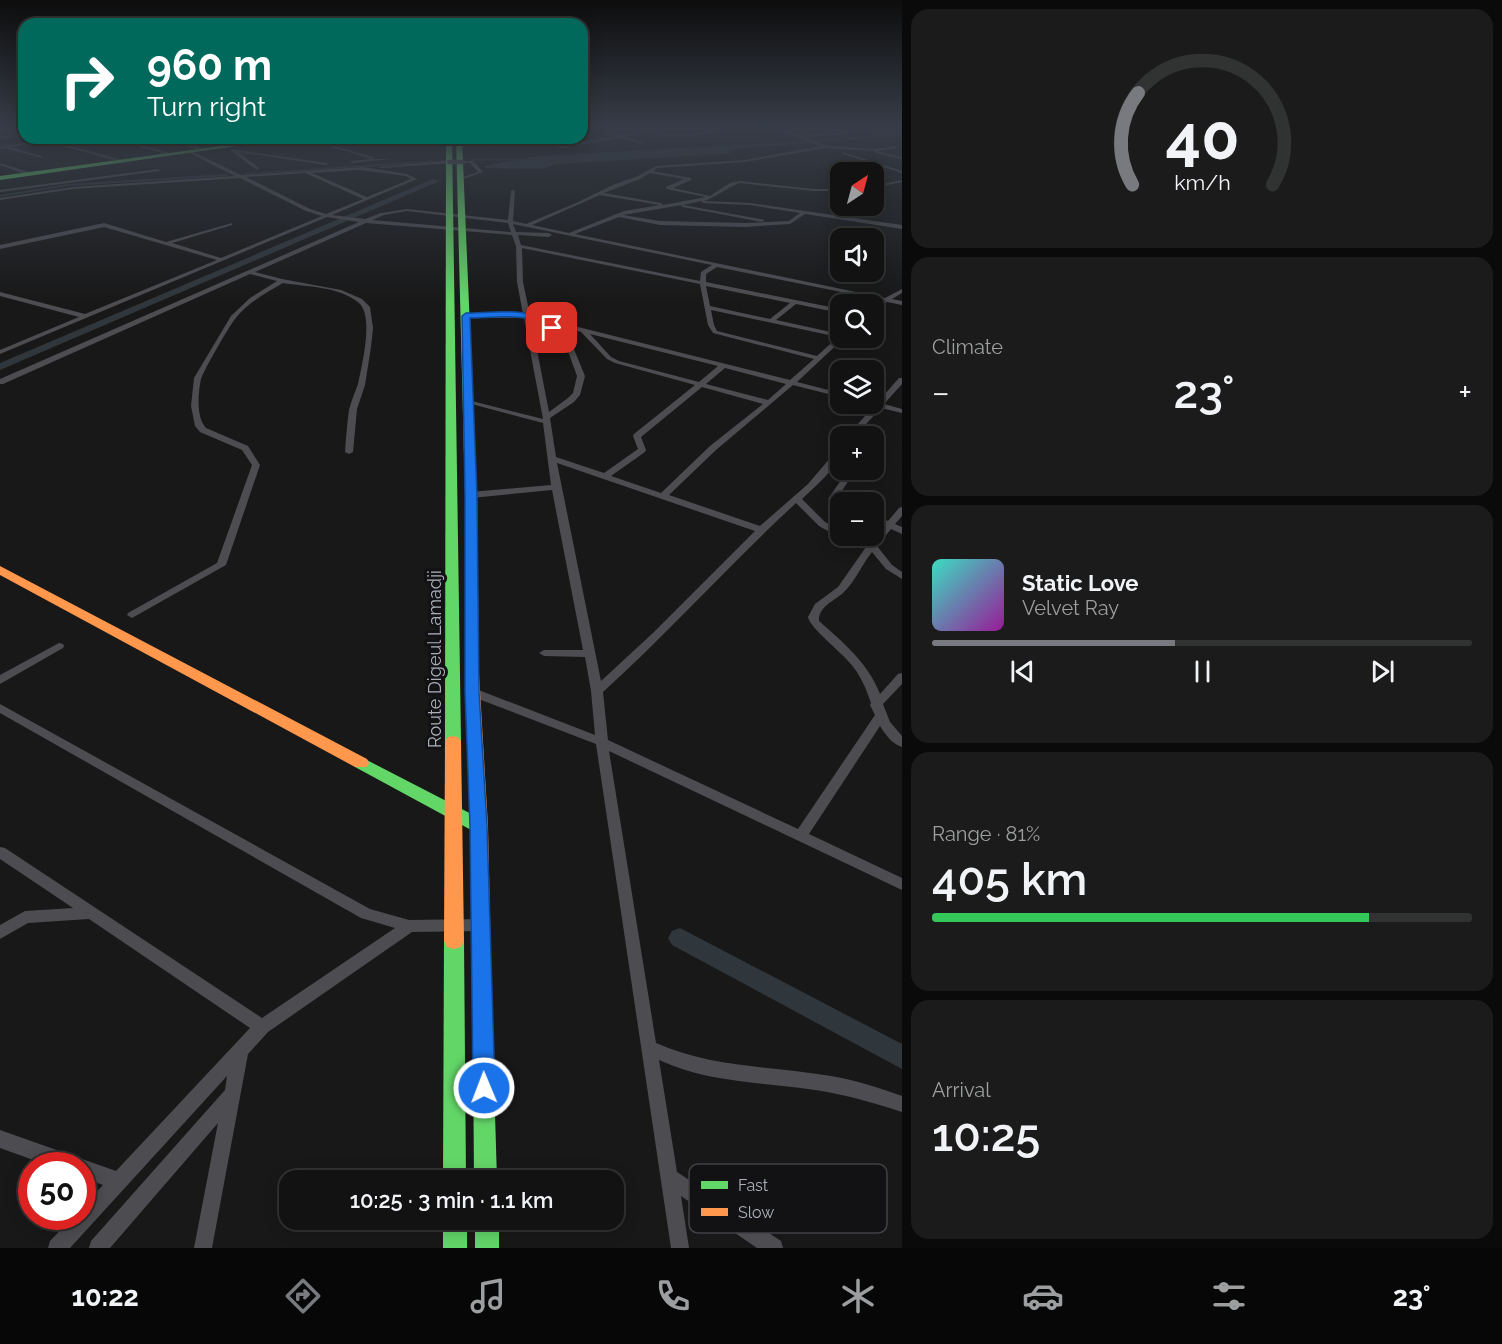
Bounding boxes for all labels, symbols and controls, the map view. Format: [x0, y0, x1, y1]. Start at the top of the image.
text: 960 m [147, 41, 272, 90]
icon: right [48, 42, 126, 120]
text: Turn right [147, 91, 266, 122]
text: 40 [1165, 101, 1239, 175]
north arrow [830, 162, 884, 216]
map controls [830, 162, 884, 546]
text: km/h [1174, 171, 1230, 196]
button: sound [830, 228, 884, 282]
button: search [830, 294, 884, 348]
pin [526, 302, 577, 353]
icon: arrive [535, 311, 568, 344]
text: Climate [932, 335, 1003, 359]
button: layers [830, 360, 884, 414]
text: 23° [1174, 366, 1235, 419]
text: − [932, 373, 950, 412]
text: + [1458, 373, 1472, 412]
button: + [830, 426, 884, 480]
button: − [830, 492, 884, 546]
street label: Route Digeul Lamadji [424, 570, 445, 748]
text: Static Love [1022, 570, 1139, 596]
text: Velvet Ray [1022, 596, 1119, 620]
icon: previous [1006, 655, 1039, 688]
icon: pause [1186, 655, 1219, 688]
icon: next [1366, 655, 1399, 688]
text: Range · 81% [932, 822, 1040, 846]
text: 405 km [932, 853, 1087, 906]
position arrow [452, 1056, 516, 1120]
text: Arrival [932, 1078, 991, 1102]
text: 10:25 [932, 1109, 1040, 1162]
speed limit sign: 50 [18, 1152, 96, 1230]
legend [689, 1164, 887, 1233]
text: Fast [738, 1176, 769, 1195]
text: 10:25 · 3 min · 1.1 km [350, 1187, 553, 1213]
text: Slow [738, 1203, 774, 1222]
icon: directions [282, 1275, 324, 1317]
icon: music [467, 1275, 509, 1317]
icon: phone [652, 1275, 694, 1317]
icon: climate [837, 1275, 879, 1317]
icon: car [1022, 1275, 1064, 1317]
icon: filters [1208, 1275, 1250, 1317]
text: 10:22 [72, 1281, 139, 1312]
text: 23° [1393, 1281, 1430, 1312]

